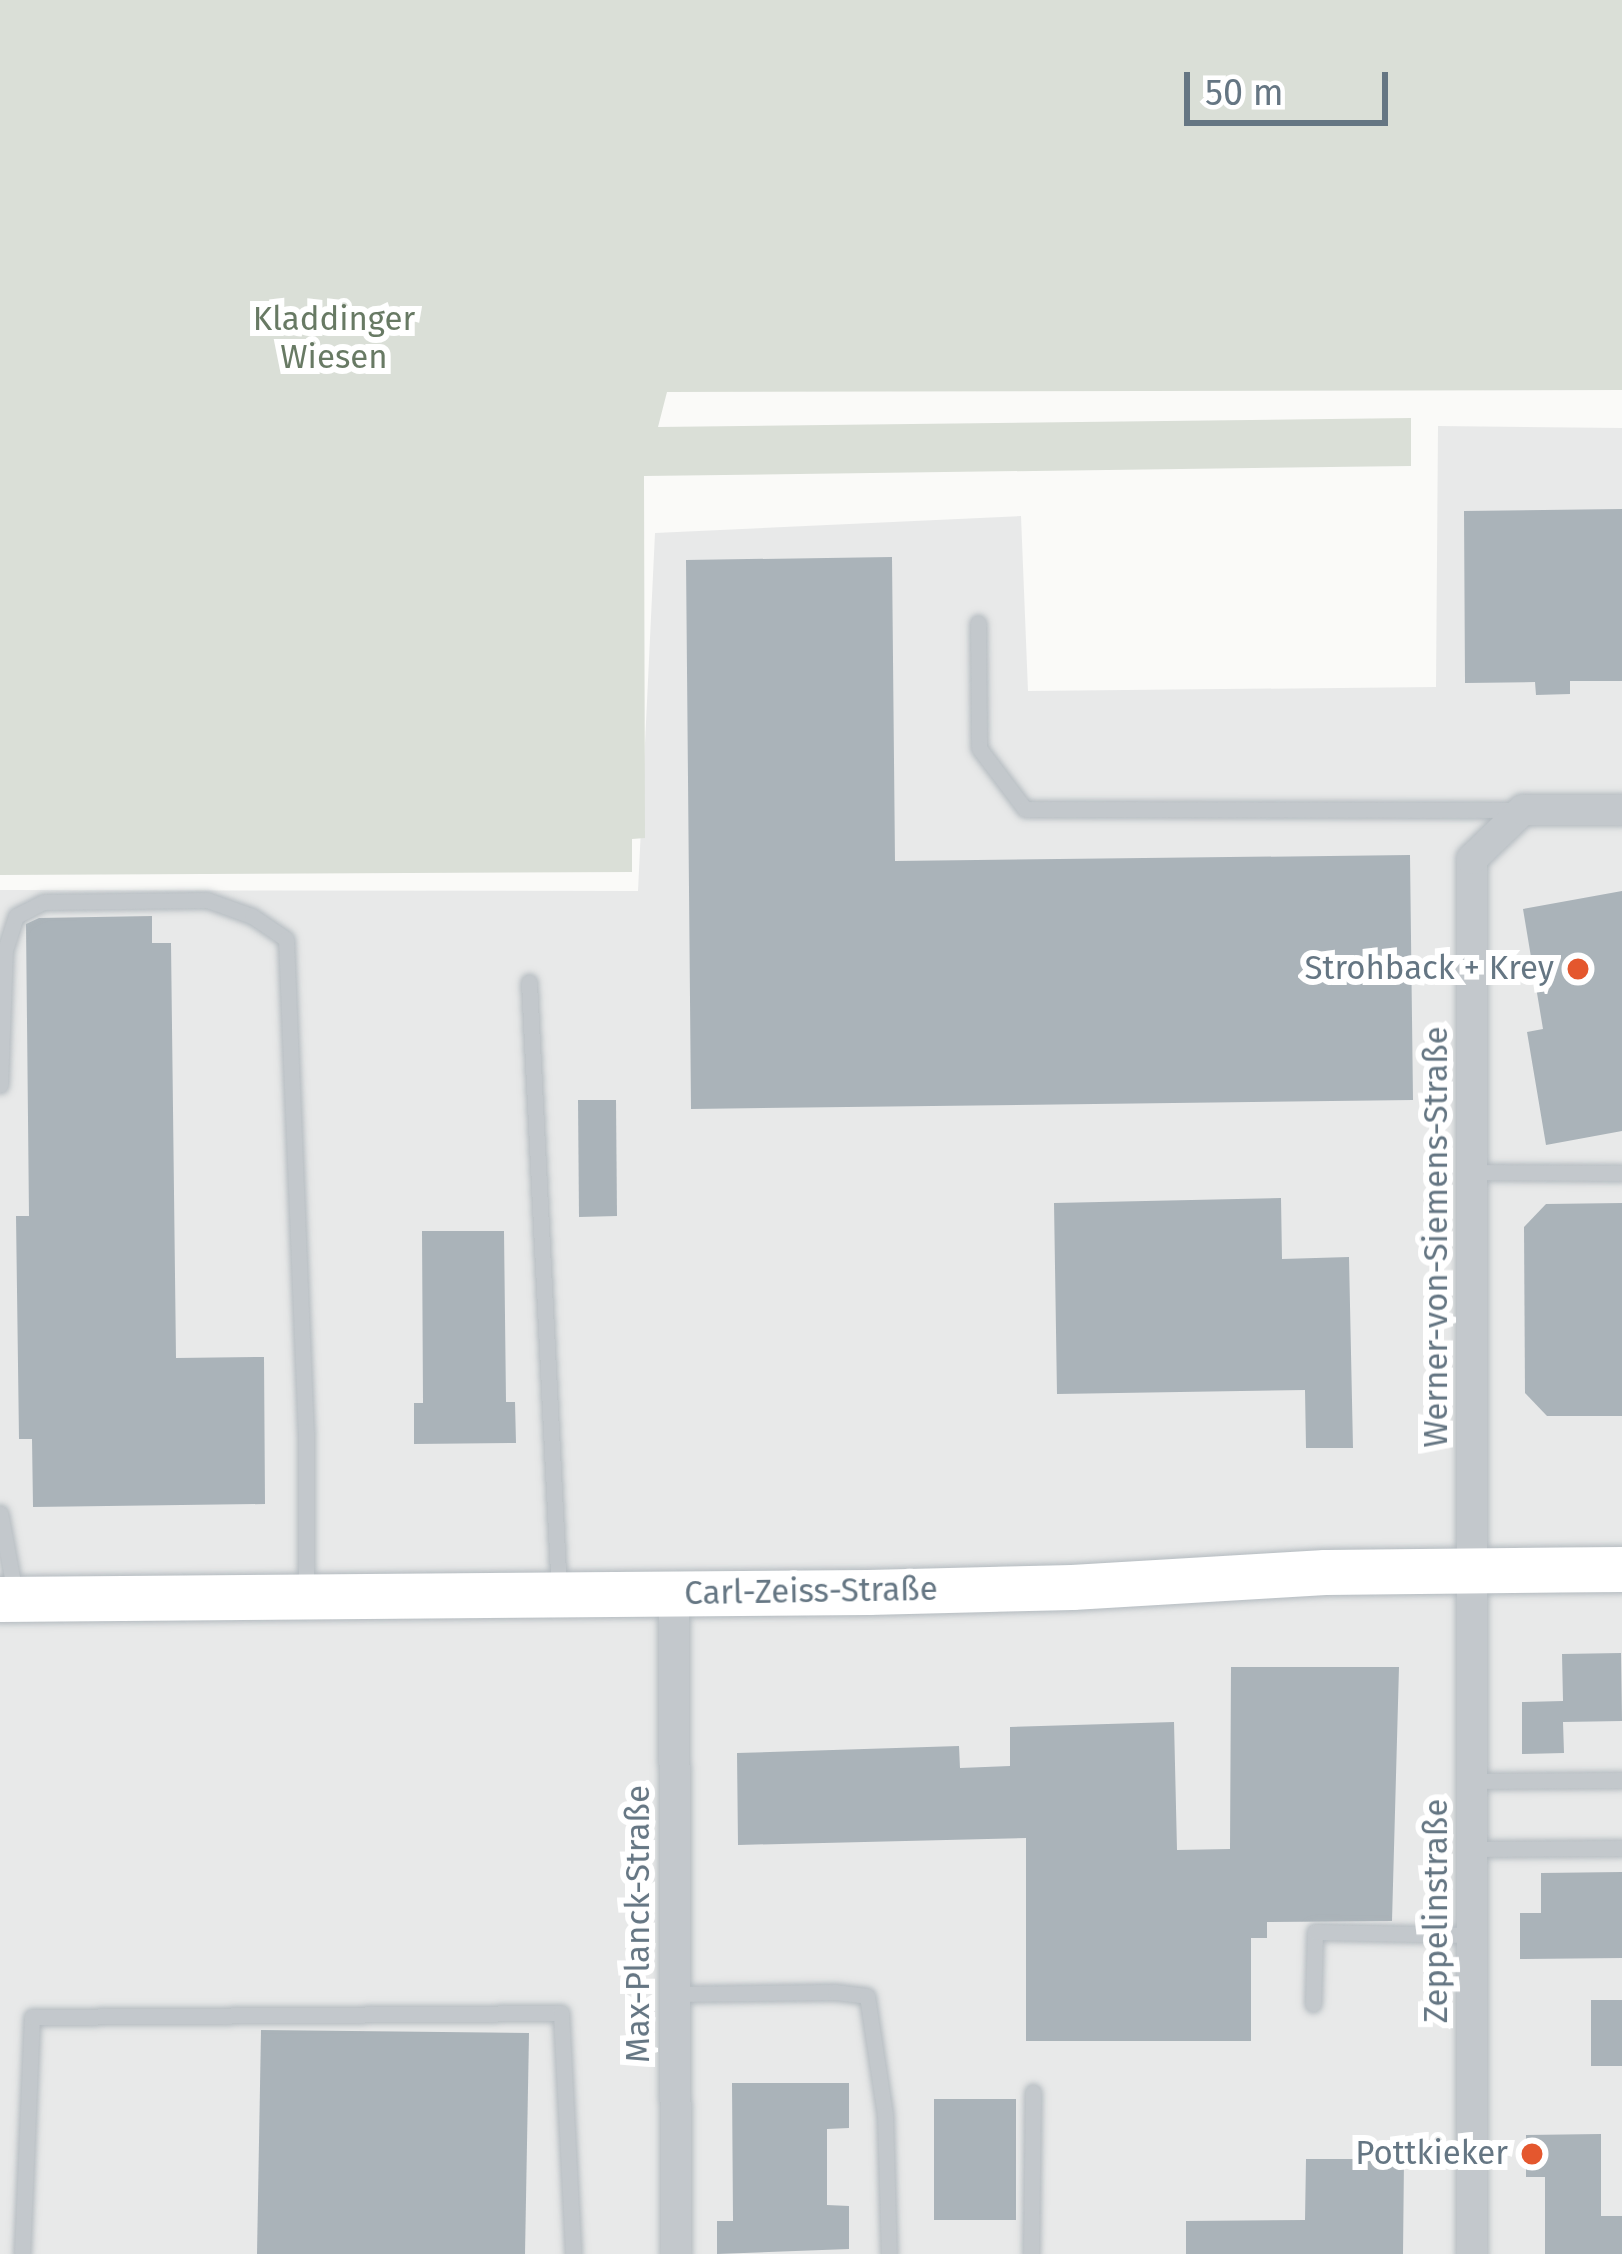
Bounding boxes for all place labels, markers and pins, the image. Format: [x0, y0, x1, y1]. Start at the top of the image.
place label: Strohback + Krey [1305, 949, 1554, 989]
marker: Strohback + Krey [1565, 956, 1591, 982]
place label: Pottkieker [1355, 2134, 1508, 2174]
marker: Pottkieker [1519, 2141, 1545, 2167]

